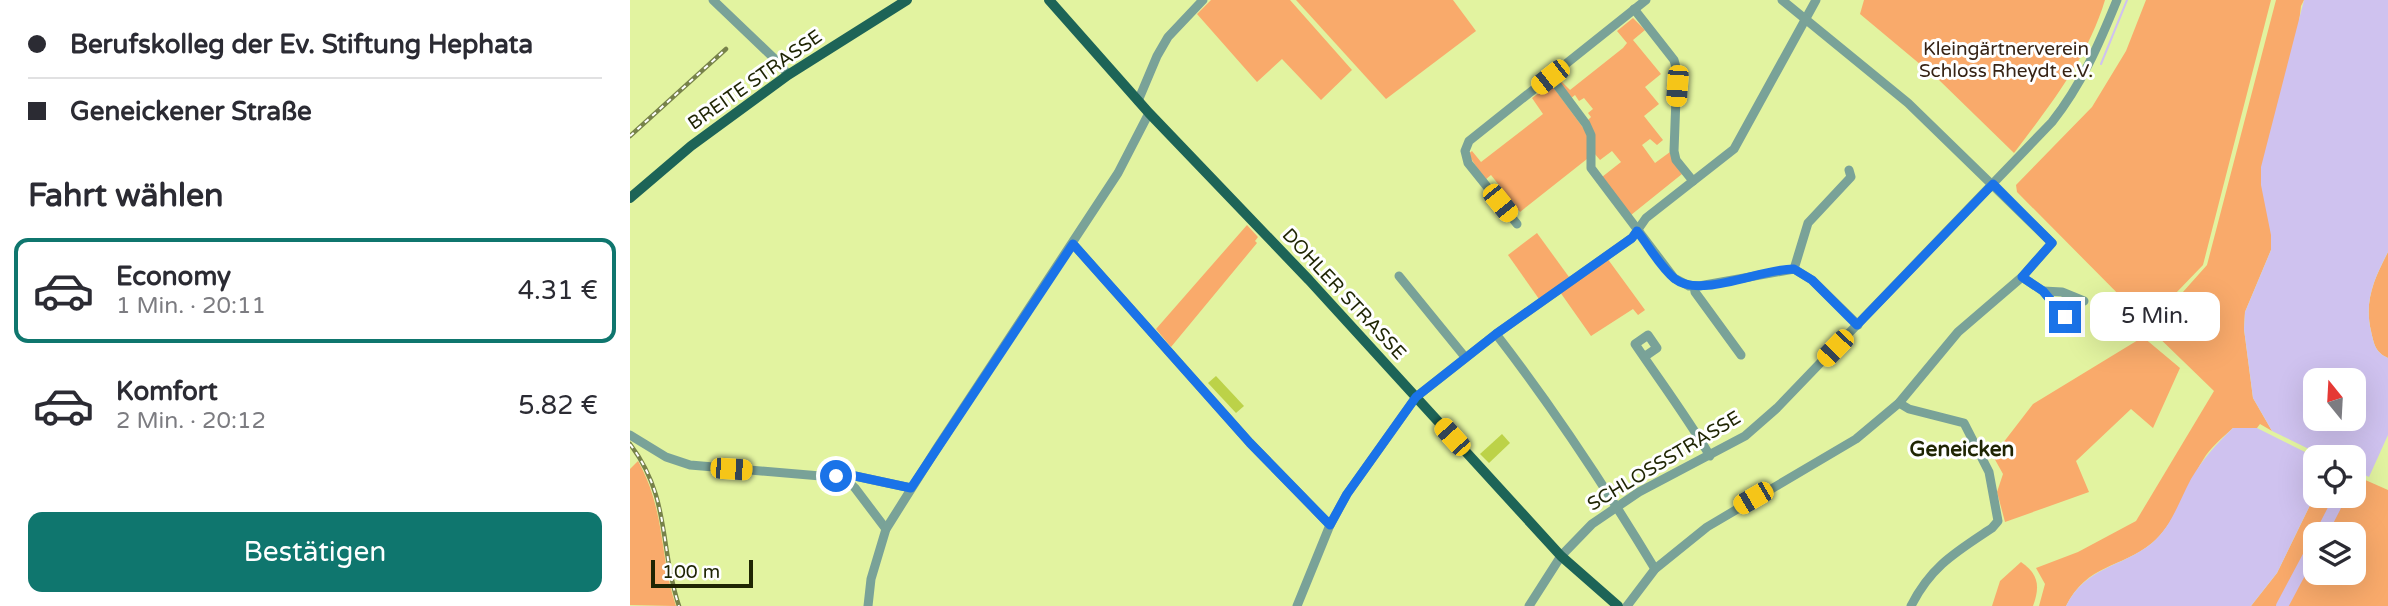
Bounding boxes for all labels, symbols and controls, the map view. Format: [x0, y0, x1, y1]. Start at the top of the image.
street label: BREITE STRASSE [684, 25, 826, 135]
text: Berufskolleg der Ev. Stiftung Hephata [70, 29, 533, 60]
park label: Kleingärtnerverein Schloss Rheydt e.V. [1919, 38, 2093, 82]
car [1527, 56, 1574, 98]
car [1666, 64, 1689, 108]
text: Geneickener Straße [70, 96, 312, 127]
text: Fahrt wählen [28, 177, 224, 215]
car [1479, 180, 1522, 226]
street label: DOHLER STRASSE [1278, 224, 1410, 364]
icon: car [32, 259, 95, 322]
text: Economy [116, 261, 231, 292]
text: 4.31 € [518, 275, 598, 306]
text: 1 Min. · 20:11 [116, 292, 266, 320]
callout: 5 Min. [2090, 292, 2219, 342]
route end [2049, 301, 2081, 333]
text: 5 Min. [2121, 302, 2189, 330]
car [1813, 326, 1858, 370]
north arrow [2303, 368, 2366, 430]
map controls [2303, 368, 2366, 585]
icon: car [32, 374, 95, 437]
text: Komfort [116, 376, 218, 407]
text: 5.82 € [518, 390, 598, 421]
text: 2 Min. · 20:12 [116, 407, 266, 435]
street label: SCHLOSSSTRASSE [1583, 407, 1745, 515]
car [1431, 414, 1474, 460]
district label: Geneicken [1910, 437, 2014, 462]
button: locate [2303, 445, 2366, 508]
car [710, 457, 753, 481]
route start [820, 460, 852, 492]
car [1730, 478, 1777, 518]
button: Bestätigen [28, 512, 602, 592]
button: layers [2303, 522, 2366, 585]
scale bar [651, 557, 752, 589]
text: 100 m [662, 561, 720, 583]

